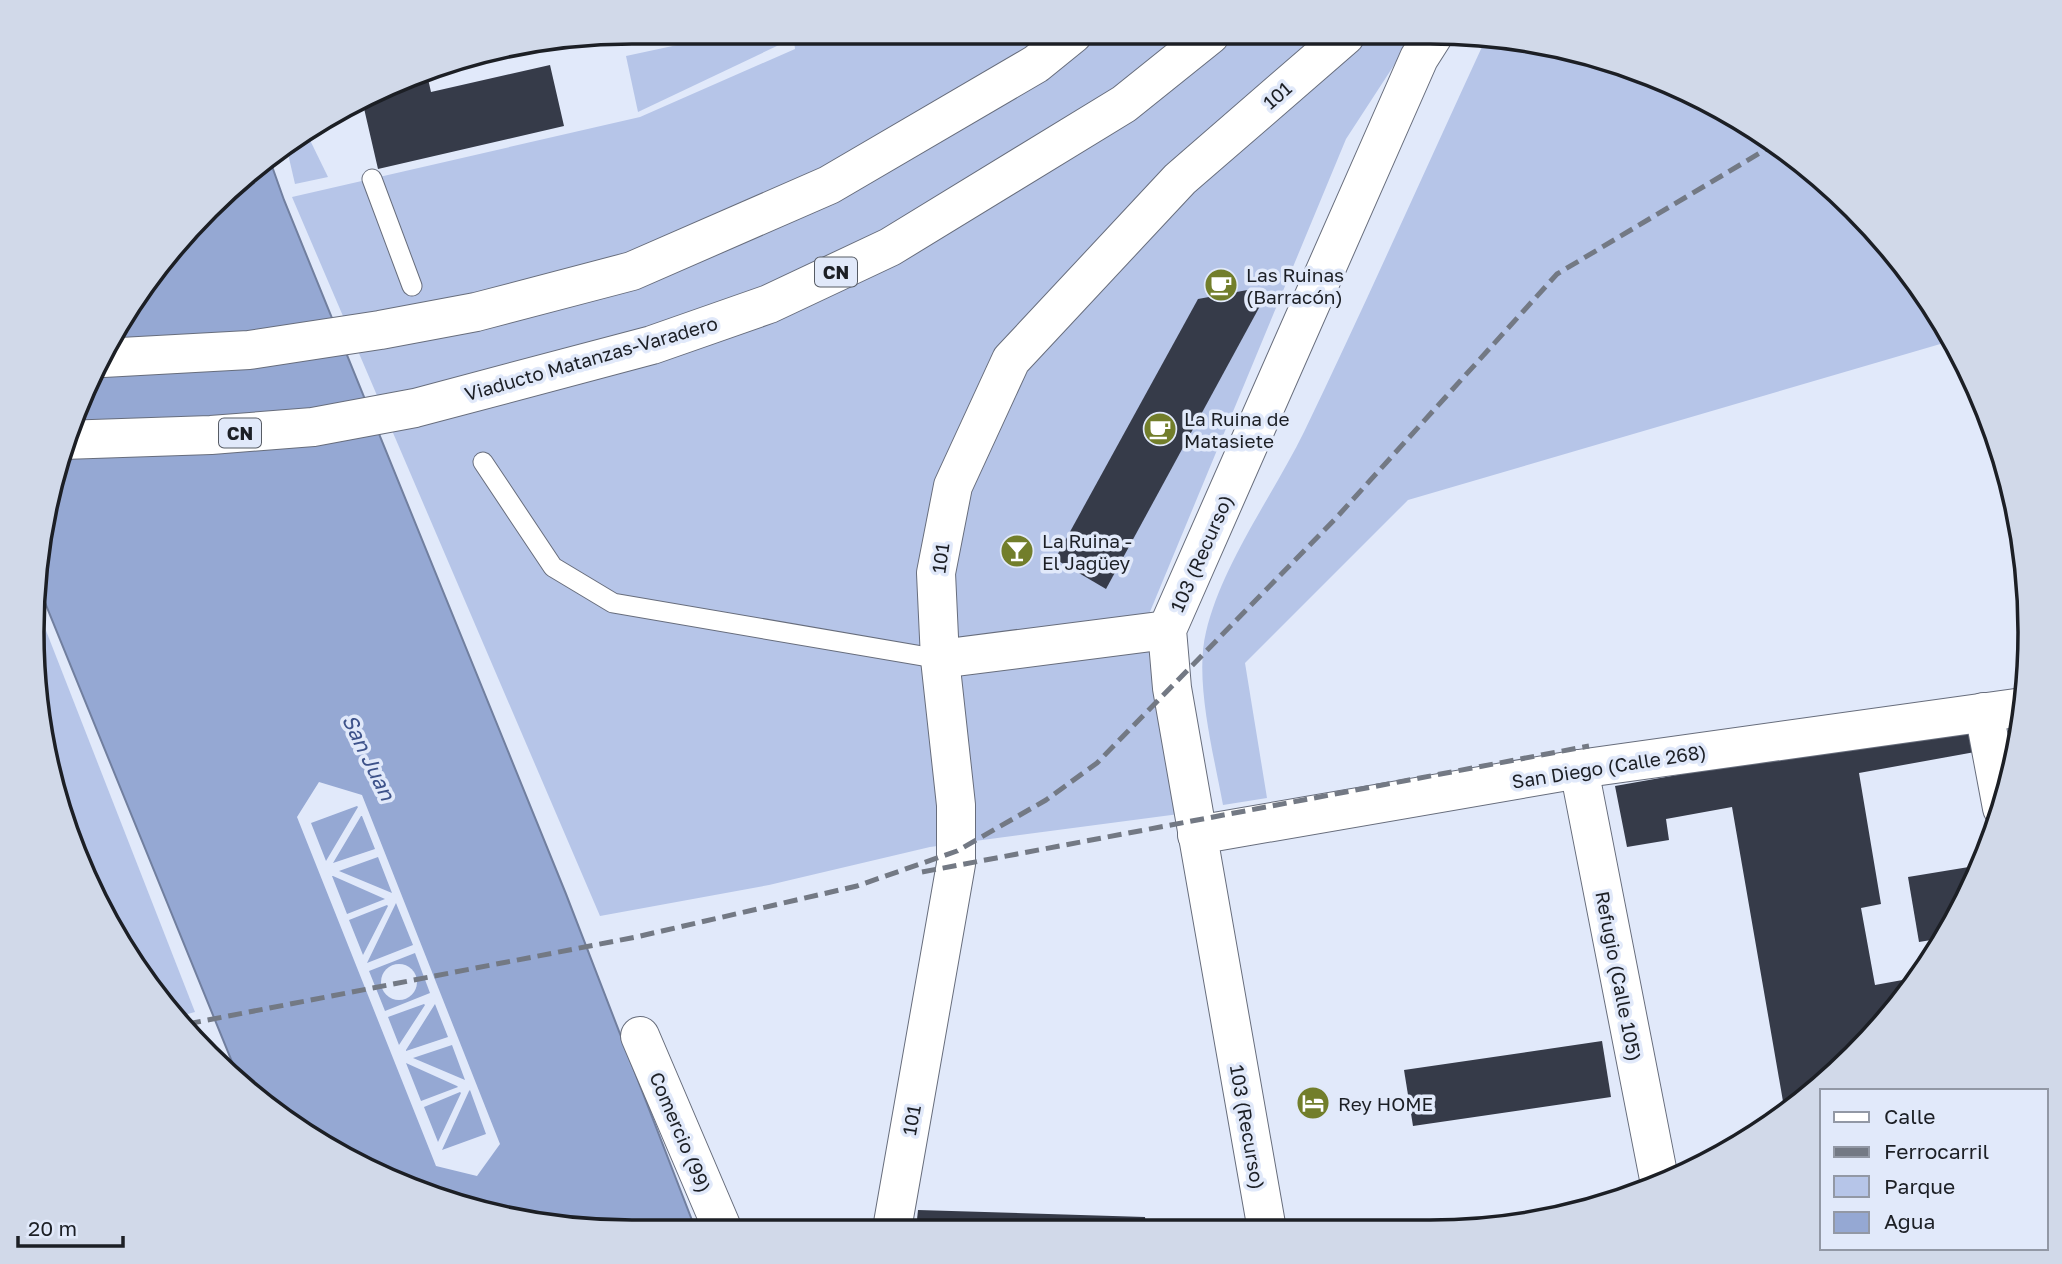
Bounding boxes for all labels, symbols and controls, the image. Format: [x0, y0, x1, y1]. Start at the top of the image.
street label: 101 [1258, 76, 1296, 114]
road number: CN [815, 258, 857, 286]
place label: Las Ruinas (Barracón) [1246, 263, 1344, 308]
cafe icon: Las Ruinas (Barracón) [1202, 266, 1240, 304]
street label: Viaducto Matanzas-Varadero [462, 311, 720, 405]
place label: La Ruina de Matasiete [1184, 407, 1290, 452]
cafe icon: La Ruina de Matasiete [1141, 410, 1179, 448]
road number: CN [219, 418, 261, 447]
street label: 103 (Recurso) [1165, 491, 1237, 615]
place label: La Ruina - El Jagüey [1042, 529, 1132, 574]
bar icon: La Ruina - El Jagüey [998, 532, 1036, 570]
street label: 101 [927, 541, 953, 575]
water label: San Juan [337, 710, 401, 805]
street label: San Diego (Calle 268) [1510, 739, 1708, 793]
street label: Refugio (Calle 105) [1591, 889, 1647, 1063]
street label: 103 (Recurso) [1226, 1063, 1270, 1191]
street label: Comercio (99) [645, 1068, 717, 1196]
hotel icon: Rey HOME [1294, 1084, 1332, 1122]
legend [1820, 1089, 2048, 1250]
place label: Rey HOME [1338, 1092, 1433, 1115]
street label: 101 [897, 1103, 925, 1137]
text: Calle [1884, 1103, 1936, 1129]
text: Ferrocarril [1884, 1138, 1989, 1164]
text: Parque [1884, 1173, 1955, 1199]
scale bar [18, 1204, 122, 1248]
text: Agua [1884, 1208, 1935, 1234]
text: 20 m [28, 1215, 77, 1241]

